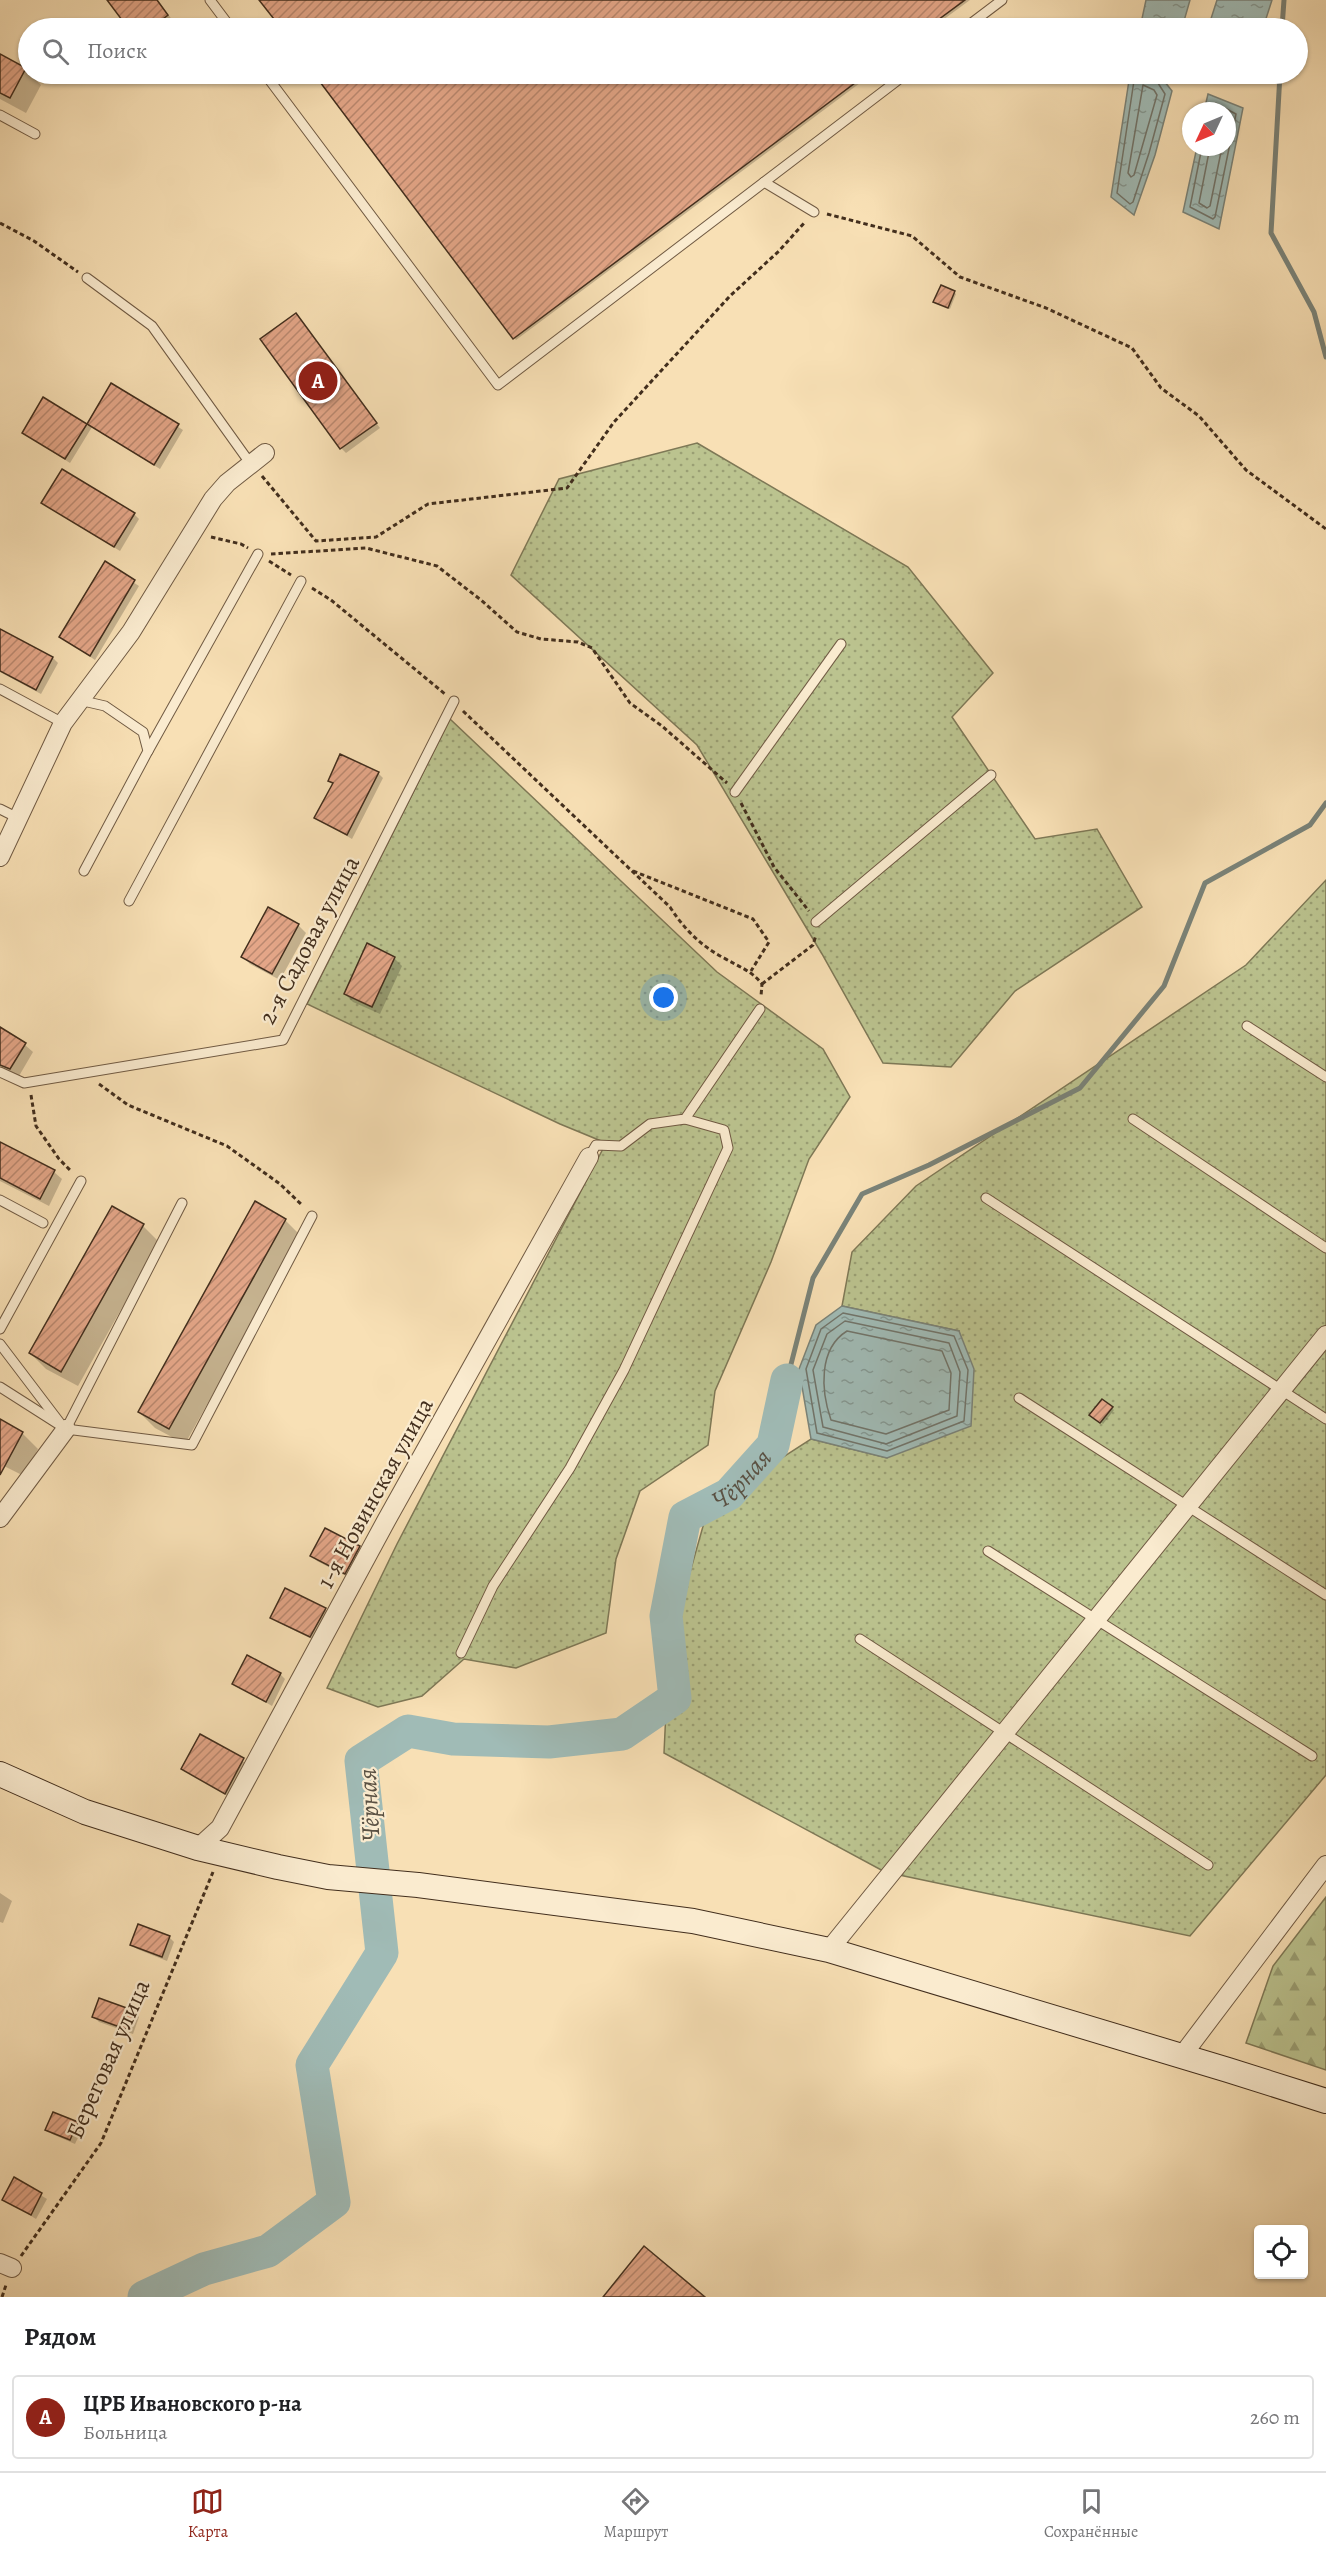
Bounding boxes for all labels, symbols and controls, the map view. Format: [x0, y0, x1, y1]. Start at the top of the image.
search box [18, 18, 1308, 84]
icon: search [39, 35, 72, 68]
text: Поиск [87, 36, 147, 66]
north arrow [1182, 102, 1236, 156]
pin: A [298, 358, 338, 404]
street label: 2-я Садовая улица [251, 850, 367, 1030]
your location [649, 983, 678, 1012]
street label: 1-я Новинская улица [309, 1392, 441, 1594]
water label: Чёрная [705, 1441, 779, 1518]
water label: Чёрная [350, 1767, 388, 1842]
street label: Береговая улица [59, 1974, 157, 2144]
map controls [1254, 2225, 1308, 2279]
button: locate [1254, 2225, 1308, 2279]
text: Рядом [24, 2319, 96, 2354]
text: ЦРБ Ивановского р-на [83, 2389, 302, 2419]
text: A [39, 2404, 52, 2431]
text: 260 m [1250, 2404, 1300, 2431]
text: Больница [83, 2419, 167, 2446]
tab: Карта [188, 2485, 228, 2543]
tab: Маршрут [604, 2485, 668, 2543]
tab: Сохранённые [1044, 2485, 1138, 2543]

